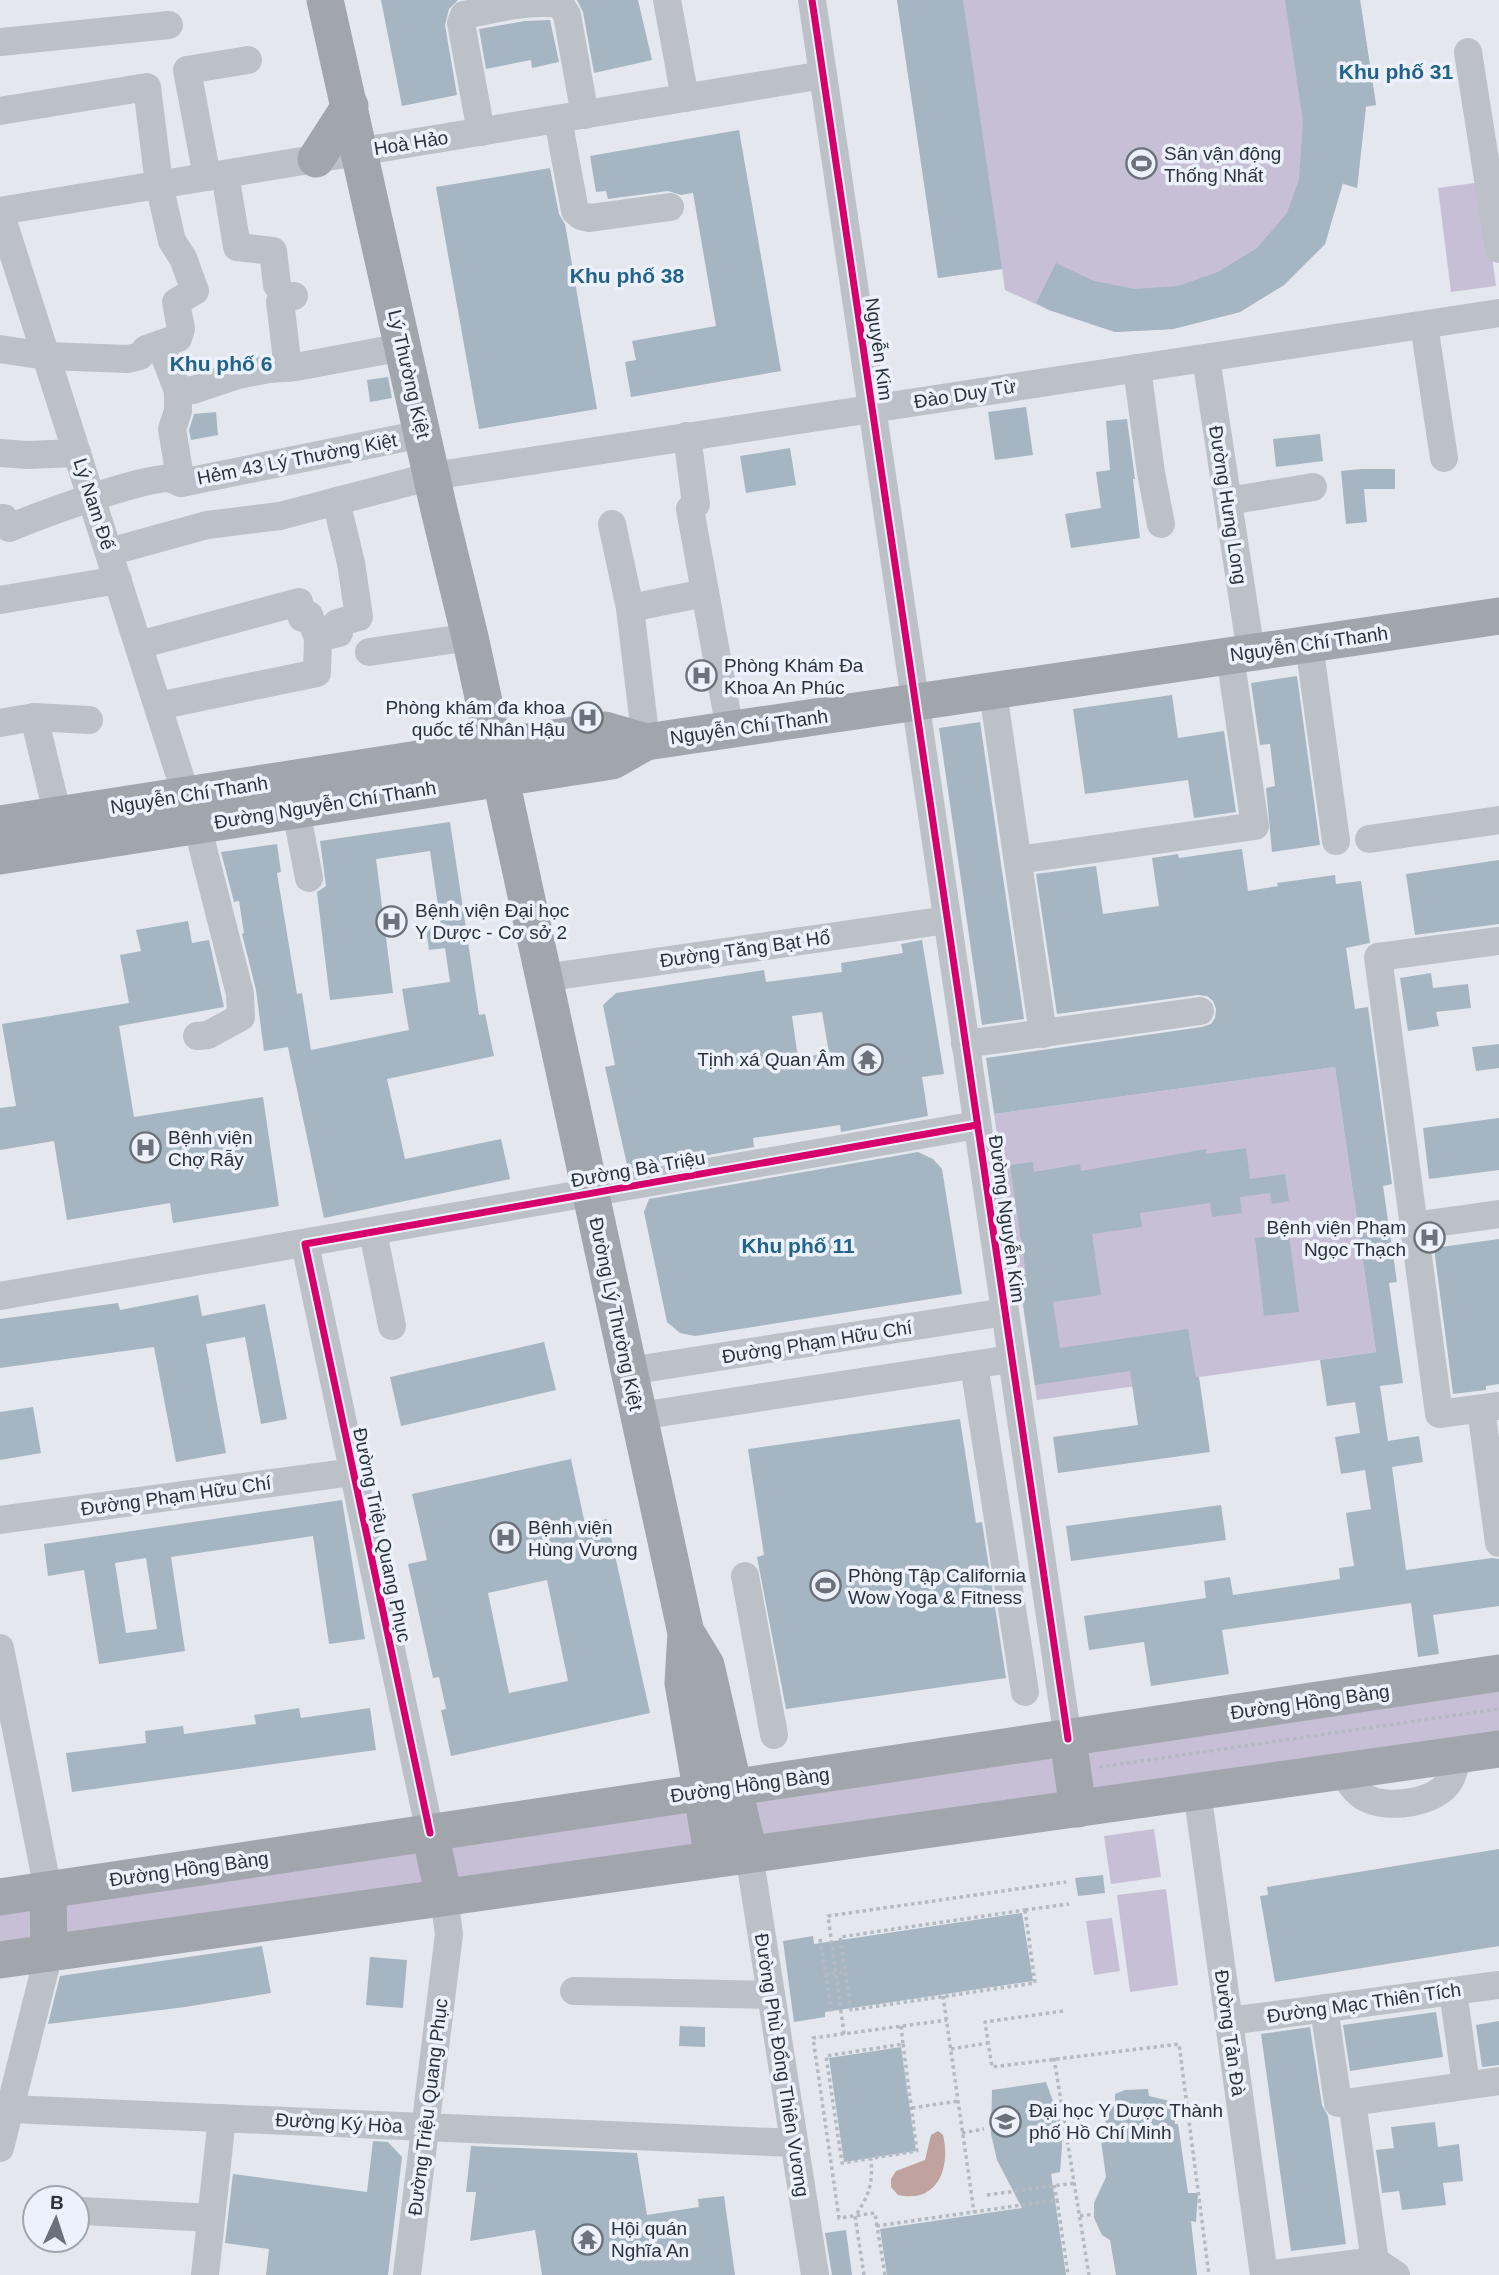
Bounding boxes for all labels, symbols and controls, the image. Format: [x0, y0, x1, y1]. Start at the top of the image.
district label: Khu phố 31 [1339, 60, 1453, 83]
street label: Hoà Hảo [372, 127, 450, 159]
place label: Sân vận động Thống Nhất [1164, 143, 1281, 186]
sports icon: Sân vận động Thống Nhất [1124, 147, 1158, 181]
district label: Khu phố 38 [570, 264, 684, 287]
street label: Nguyễn Kim [861, 296, 897, 402]
street label: Lý Thường Kiệt [384, 308, 434, 441]
district label: Khu phố 6 [170, 352, 272, 375]
street label: Đào Duy Từ [912, 376, 1018, 412]
street label: Đường Hưng Long [1205, 424, 1251, 586]
street label: Hẻm 43 Lý Thường Kiệt [195, 429, 399, 489]
street label: Lý Nam Đế [69, 456, 119, 553]
street label: Nguyễn Chí Thanh [1229, 623, 1389, 665]
place label: Phòng Khám Đa Khoa An Phúc [724, 655, 864, 698]
hospital icon: Phòng Khám Đa Khoa An Phúc [684, 659, 718, 693]
place label: Phòng khám đa khoa quốc tế Nhân Hậu [385, 697, 565, 740]
hospital icon: Phòng khám đa khoa quốc tế Nhân Hậu [571, 701, 605, 735]
street label: Nguyễn Chí Thanh [669, 706, 829, 748]
street label: Nguyễn Chí Thanh [109, 772, 269, 818]
street label: Đường Nguyễn Chí Thanh [213, 777, 437, 833]
place label: Bệnh viện Đại học Y Dược - Cơ sở 2 [415, 900, 569, 943]
hospital icon: Bệnh viện Đại học Y Dược - Cơ sở 2 [375, 904, 409, 938]
street label: Đường Tăng Bạt Hổ [659, 927, 831, 971]
temple icon: Tịnh xá Quan Âm [851, 1042, 885, 1076]
place label: Tịnh xá Quan Âm [697, 1049, 845, 1070]
place label: Bệnh viện Chợ Rẫy [168, 1127, 253, 1170]
hospital icon: Bệnh viện Chợ Rẫy [128, 1131, 162, 1165]
street label: Đường Nguyễn Kim [985, 1134, 1029, 1304]
street label: Đường Bà Triệu [569, 1147, 707, 1191]
street label: Đường Lý Thường Kiệt [585, 1216, 647, 1413]
place label: Bệnh viện Phạm Ngọc Thạch [1267, 1217, 1406, 1260]
hospital icon: Bệnh viện Phạm Ngọc Thạch [1412, 1221, 1446, 1255]
district label: Khu phố 11 [741, 1234, 855, 1257]
street label: Đường Phạm Hữu Chí [721, 1316, 914, 1367]
street label: Đường Triệu Quang Phục [349, 1426, 415, 1644]
street label: Đường Phạm Hữu Chí [79, 1472, 273, 1520]
place label: Bệnh viện Hùng Vương [528, 1517, 638, 1560]
hospital icon: Bệnh viện Hùng Vương [488, 1521, 522, 1555]
place label: Phòng Tập California Wow Yoga & Fitness [848, 1565, 1027, 1608]
sports icon: Phòng Tập California Wow Yoga & Fitness [808, 1569, 842, 1603]
street label: Đường Hồng Bàng [1229, 1680, 1391, 1724]
street label: Đường Hồng Bàng [669, 1763, 831, 1807]
street label: Đường Hồng Bàng [108, 1847, 270, 1891]
street label: Đường Phù Đổng Thiên Vương [751, 1932, 813, 2198]
street label: Đường Tản Đà [1211, 1969, 1249, 2098]
street label: Đường Mạc Thiên Tích [1266, 1979, 1462, 2027]
street label: Đường Triệu Quang Phục [404, 1997, 452, 2217]
place label: Đại học Y Dược Thành phố Hồ Chí Minh [1029, 2100, 1223, 2143]
school or university icon: Đại học Y Dược Thành phố Hồ Chí Minh [989, 2104, 1023, 2138]
street label: Đường Ký Hòa [275, 2109, 404, 2137]
north arrow [21, 2184, 91, 2254]
text: B [49, 2192, 64, 2213]
place label: Hội quán Nghĩa An [611, 2218, 689, 2261]
temple icon: Hội quán Nghĩa An [571, 2222, 605, 2256]

